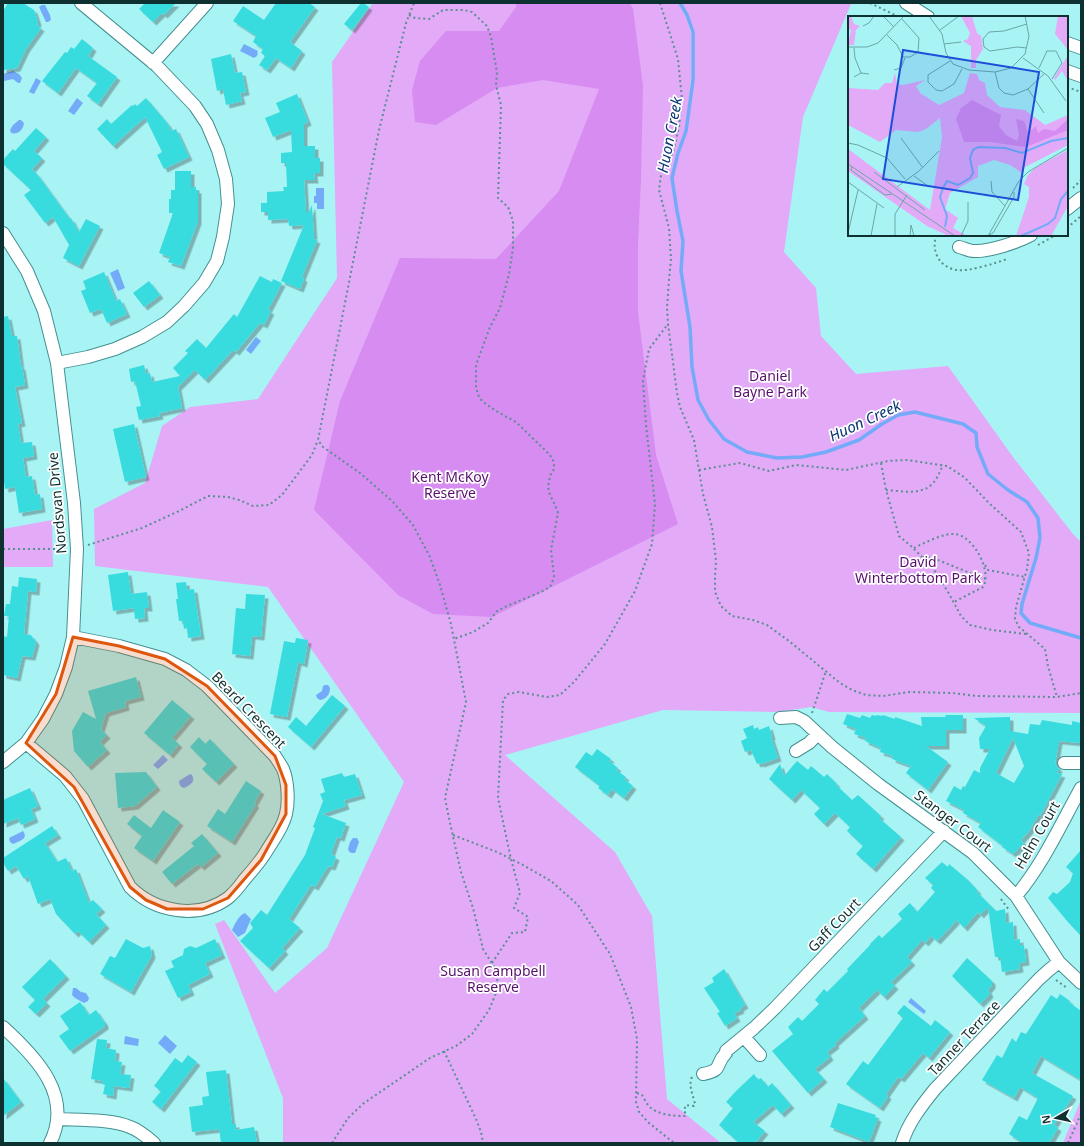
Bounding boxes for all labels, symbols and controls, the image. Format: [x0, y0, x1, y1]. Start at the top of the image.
inset map [848, 16, 1068, 236]
water label: Huon Creek [652, 95, 686, 174]
park label: Daniel Bayne Park [733, 366, 807, 401]
water label: Huon Creek [826, 395, 904, 445]
street label: Nordsvan Drive [43, 451, 70, 555]
park label: Kent McKoy Reserve [411, 467, 490, 502]
park label: David Winterbottom Park [855, 552, 982, 587]
street label: Beard Crescent [208, 667, 291, 752]
street label: Stanger Court [911, 785, 996, 856]
street label: Helm Court [1009, 797, 1064, 872]
street label: Gaff Court [803, 894, 864, 956]
park label: Susan Campbell Reserve [440, 961, 546, 996]
street label: Tanner Terrace [923, 995, 1004, 1080]
north arrow [1036, 1098, 1076, 1138]
text: N [1038, 1114, 1054, 1125]

